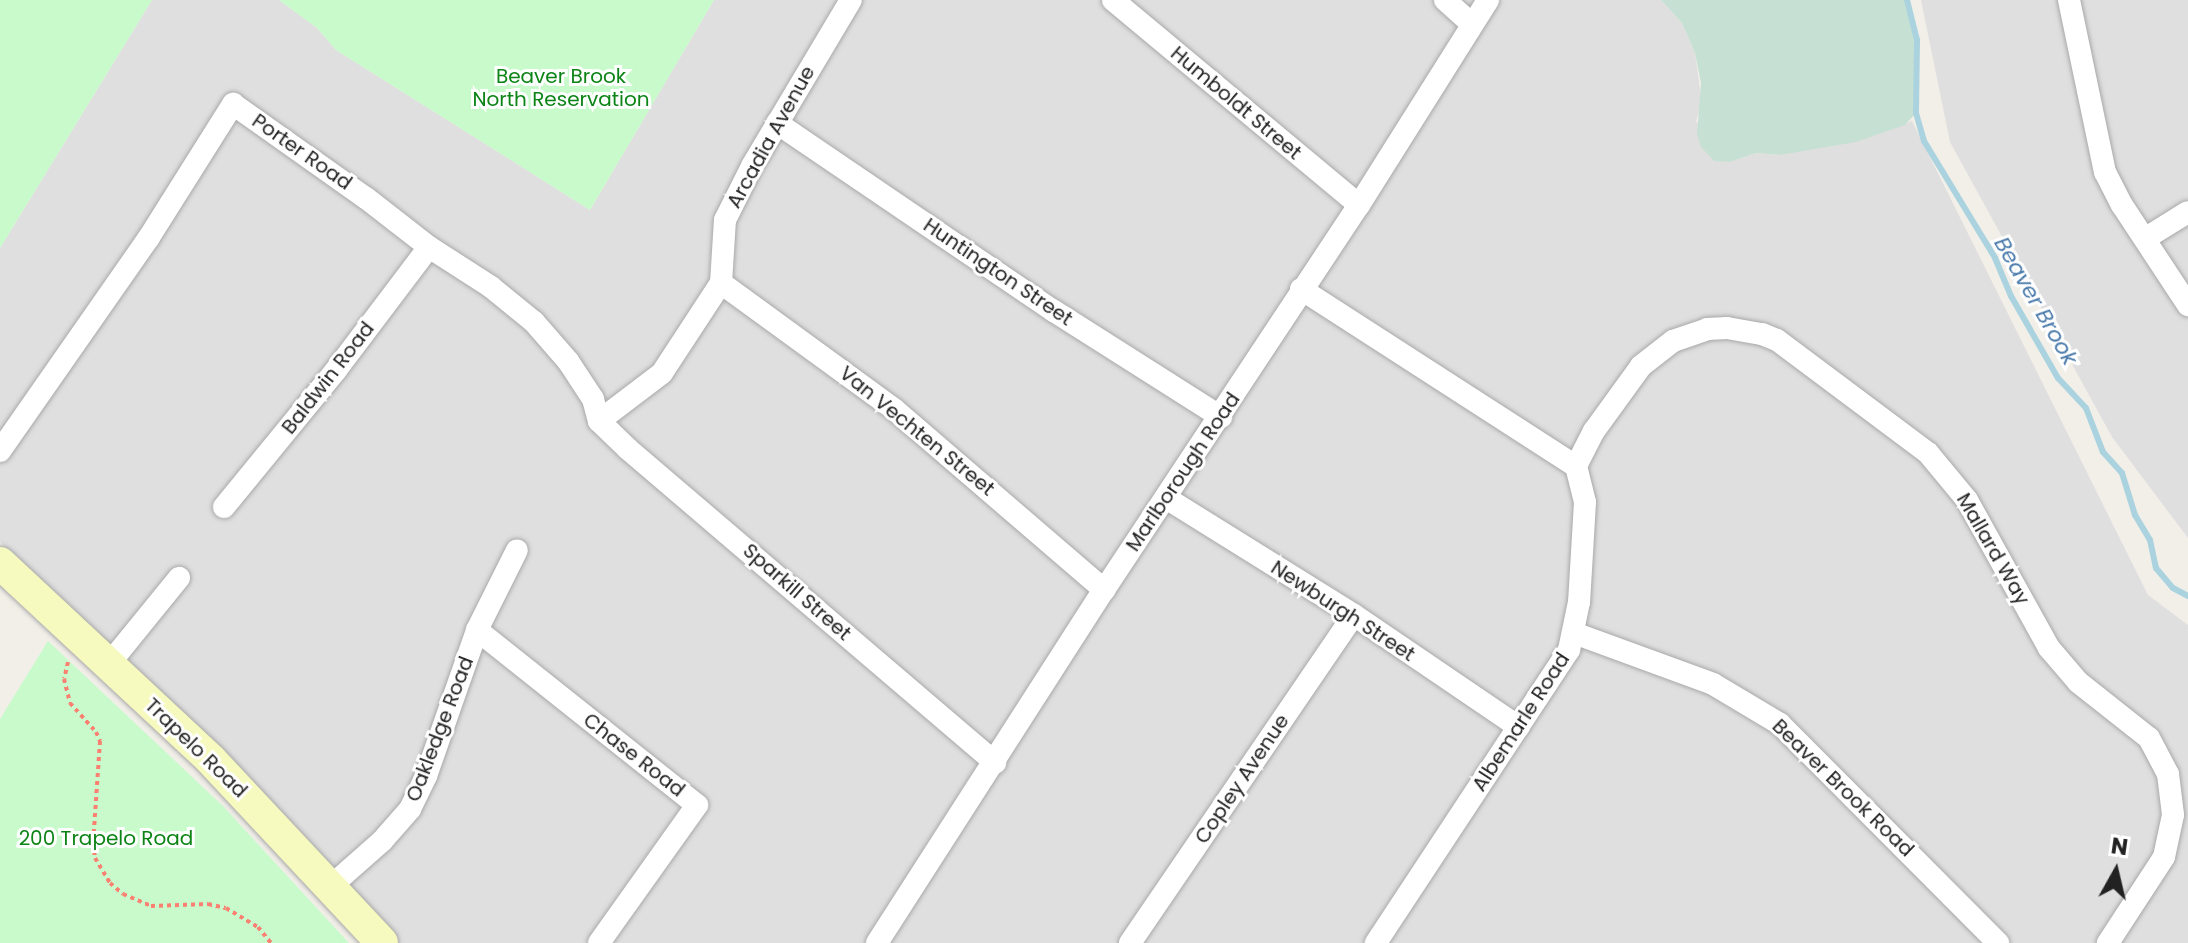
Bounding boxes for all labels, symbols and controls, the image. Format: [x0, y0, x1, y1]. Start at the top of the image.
street label: Humboldt Street [1166, 41, 1306, 165]
street label: Arcadia Avenue [722, 62, 820, 212]
park label: Beaver Brook North Reservation [472, 65, 650, 112]
street label: Porter Road [247, 109, 357, 195]
street label: Huntington Street [919, 213, 1077, 331]
water label: Beaver Brook [1989, 232, 2083, 370]
street label: Baldwin Road [277, 317, 379, 439]
street label: Van Vechten Street [835, 361, 999, 501]
street label: Marlborough Road [1121, 388, 1245, 556]
street label: Mallard Way [1951, 489, 2035, 609]
street label: Sparkill Street [738, 539, 856, 645]
street label: Newburgh Street [1266, 555, 1420, 667]
street label: Albemarle Road [1467, 648, 1575, 796]
street label: Oakledge Road [401, 653, 479, 805]
street label: Trapelo Road [140, 693, 252, 803]
street label: Chase Road [579, 708, 689, 802]
street label: Copley Avenue [1190, 710, 1294, 848]
street label: Beaver Brook Road [1767, 714, 1919, 862]
park label: 200 Trapelo Road [19, 826, 193, 850]
text: N [2109, 830, 2130, 863]
north arrow [2076, 831, 2156, 911]

